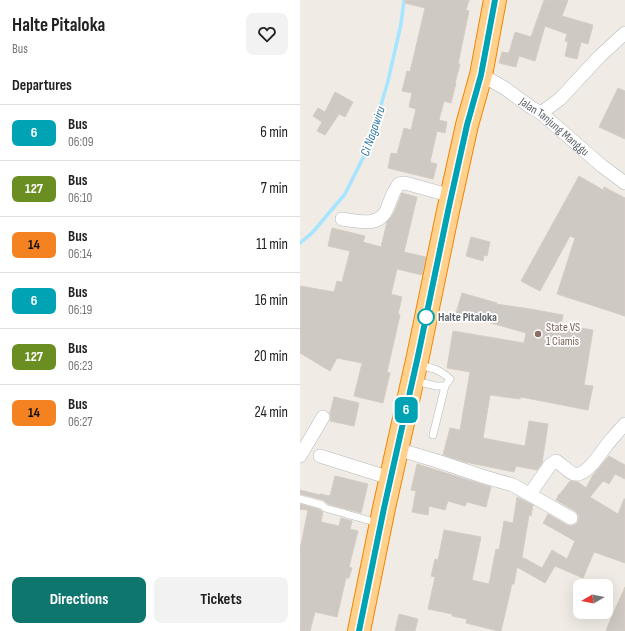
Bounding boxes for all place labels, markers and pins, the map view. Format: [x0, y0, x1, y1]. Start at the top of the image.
marker: Halte Pitaloka [417, 308, 435, 326]
place label: Halte Pitaloka [438, 310, 497, 325]
place label: State VS 1 Ciamis [546, 320, 580, 349]
marker: State VS 1 Ciamis [533, 329, 543, 339]

